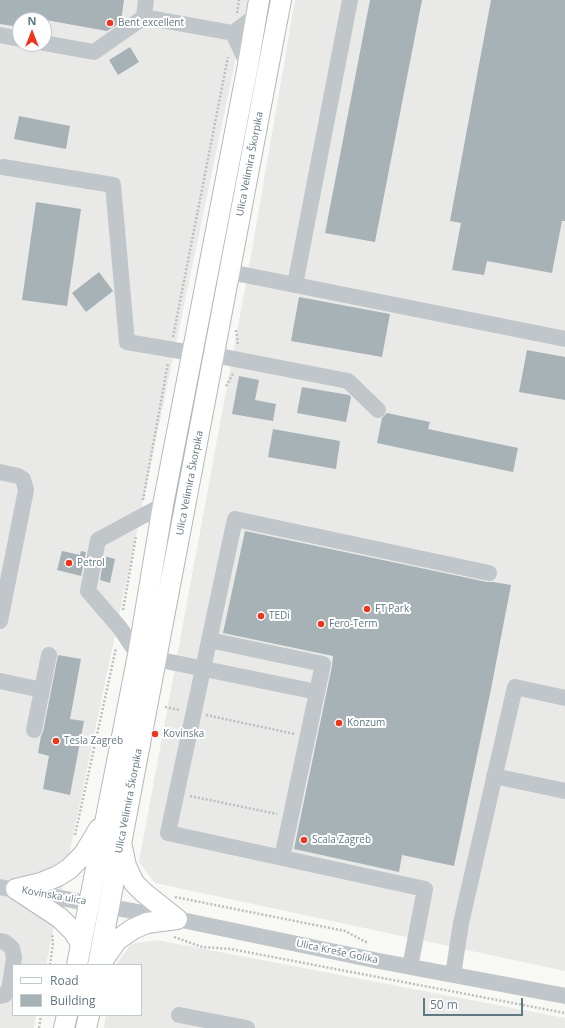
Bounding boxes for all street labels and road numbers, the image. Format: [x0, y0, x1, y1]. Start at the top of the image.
street label: Ulica Velimira Škorpika [234, 111, 266, 217]
street label: Ulica Velimira Škorpika [174, 430, 206, 536]
street label: Ulica Velimira Škorpika [113, 748, 145, 854]
street label: Kovinska ulica [21, 884, 87, 908]
street label: Ulica Kreše Golika [295, 937, 379, 967]

